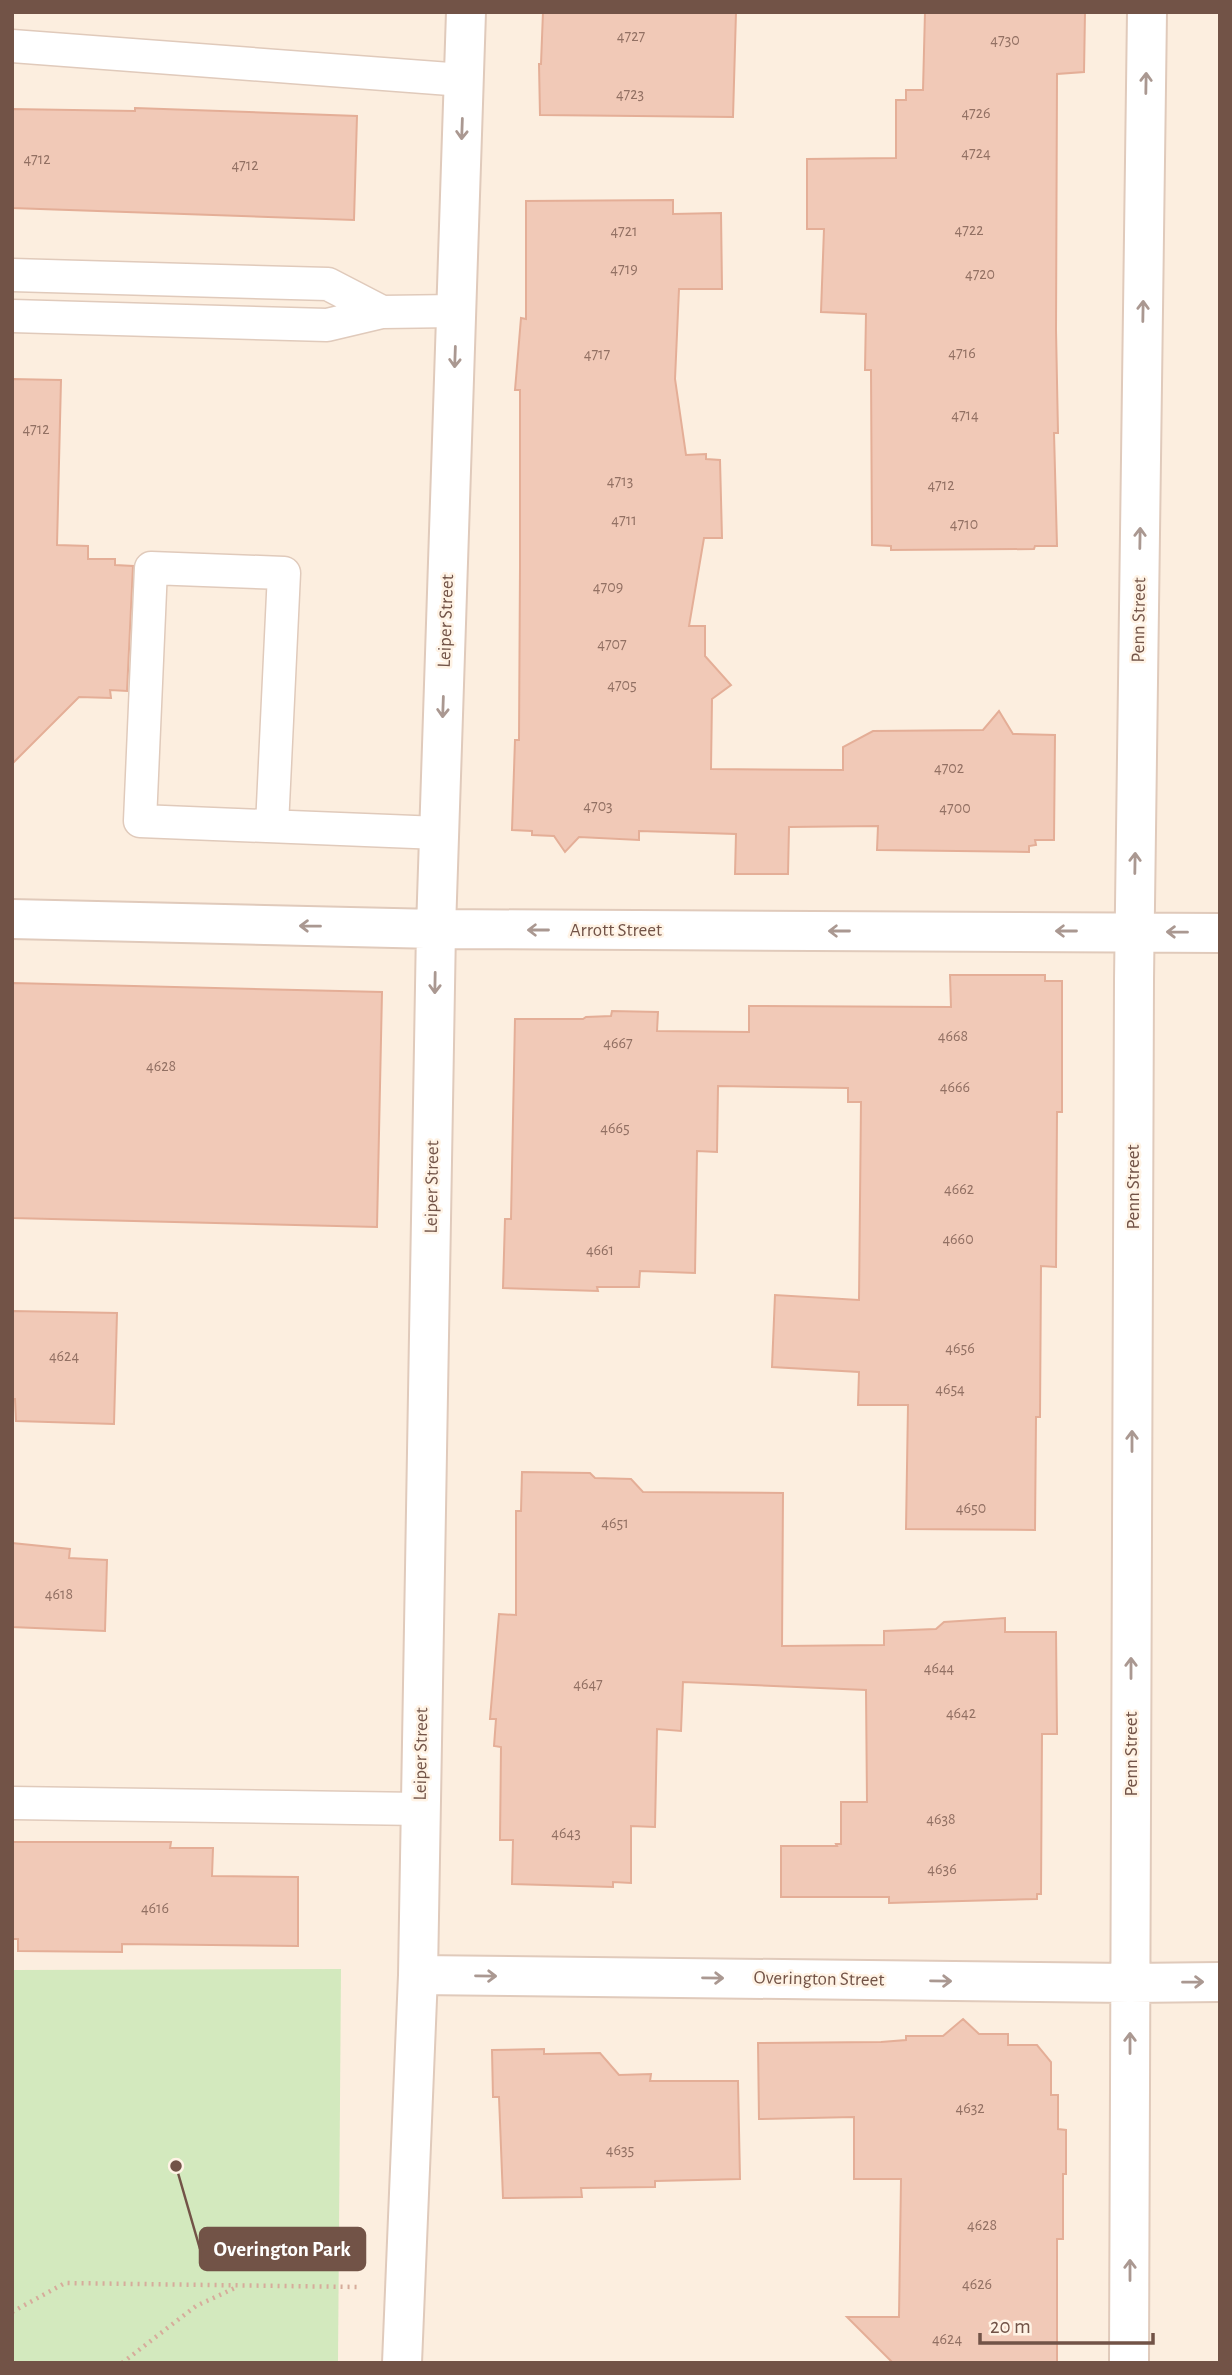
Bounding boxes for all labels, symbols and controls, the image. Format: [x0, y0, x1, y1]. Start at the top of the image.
house number: 4727 [617, 28, 645, 44]
house number: 4730 [990, 32, 1020, 48]
one-way arrow [1139, 72, 1153, 95]
house number: 4723 [616, 86, 644, 102]
house number: 4726 [961, 105, 991, 121]
one-way arrow [455, 118, 469, 141]
house number: 4724 [961, 145, 991, 161]
house number: 4712 [23, 151, 51, 167]
house number: 4712 [231, 157, 259, 173]
house number: 4722 [955, 222, 983, 238]
house number: 4721 [610, 223, 638, 239]
house number: 4719 [610, 261, 638, 277]
house number: 4720 [965, 266, 995, 282]
one-way arrow [1136, 299, 1150, 322]
one-way arrow [448, 345, 461, 368]
house number: 4716 [948, 345, 976, 361]
house number: 4717 [584, 346, 611, 362]
house number: 4714 [951, 407, 979, 423]
house number: 4712 [22, 421, 50, 437]
house number: 4713 [607, 473, 633, 489]
house number: 4712 [927, 477, 955, 493]
house number: 4711 [611, 512, 637, 528]
house number: 4710 [950, 516, 978, 532]
one-way arrow [1133, 527, 1147, 550]
street label: Leiper Street [435, 574, 457, 668]
street label: Penn Street [1129, 577, 1149, 663]
house number: 4709 [593, 579, 623, 595]
house number: 4707 [597, 636, 627, 652]
house number: 4705 [607, 677, 637, 693]
one-way arrow [437, 695, 450, 718]
house number: 4702 [934, 760, 964, 776]
house number: 4703 [583, 798, 613, 814]
house number: 4700 [939, 800, 971, 816]
one-way arrow [1129, 852, 1142, 875]
one-way arrow [299, 919, 322, 933]
street label: Arrott Street [570, 921, 662, 940]
one-way arrow [527, 923, 550, 936]
one-way arrow [828, 924, 851, 938]
one-way arrow [1055, 925, 1078, 938]
one-way arrow [1166, 926, 1189, 939]
one-way arrow [428, 971, 442, 994]
house number: 4668 [938, 1028, 968, 1044]
house number: 4667 [603, 1035, 633, 1051]
house number: 4628 [146, 1058, 176, 1074]
house number: 4666 [940, 1079, 970, 1095]
house number: 4665 [600, 1120, 630, 1136]
street label: Leiper Street [422, 1140, 442, 1234]
street label: Penn Street [1124, 1144, 1143, 1230]
house number: 4662 [944, 1181, 974, 1197]
house number: 4660 [942, 1231, 974, 1247]
house number: 4661 [586, 1242, 614, 1258]
house number: 4656 [945, 1340, 975, 1356]
house number: 4624 [49, 1348, 79, 1364]
house number: 4654 [935, 1381, 965, 1397]
one-way arrow [1125, 1429, 1139, 1452]
house number: 4650 [956, 1500, 986, 1516]
house number: 4651 [601, 1515, 629, 1531]
house number: 4618 [45, 1586, 73, 1602]
one-way arrow [1124, 1657, 1138, 1680]
house number: 4644 [924, 1660, 955, 1676]
house number: 4647 [573, 1676, 603, 1692]
house number: 4642 [946, 1705, 976, 1721]
street label: Leiper Street [411, 1707, 431, 1801]
street label: Penn Street [1122, 1711, 1141, 1797]
house number: 4638 [926, 1811, 956, 1827]
house number: 4643 [551, 1825, 581, 1841]
house number: 4636 [927, 1861, 957, 1877]
house number: 4616 [141, 1900, 169, 1916]
street label: Overington Street [753, 1968, 885, 1990]
one-way arrow [474, 1969, 497, 1982]
one-way arrow [702, 1971, 725, 1985]
one-way arrow [929, 1974, 952, 1988]
one-way arrow [1181, 1975, 1204, 1989]
one-way arrow [1123, 2031, 1137, 2054]
house number: 4632 [955, 2100, 985, 2116]
house number: 4635 [606, 2142, 634, 2158]
house number: 4628 [967, 2217, 997, 2233]
callout: Overington Park [200, 2228, 365, 2270]
text: Overington Park [213, 2239, 351, 2260]
one-way arrow [1123, 2259, 1137, 2282]
house number: 4626 [962, 2276, 992, 2292]
scale bar [980, 2302, 1153, 2346]
text: 20 m [990, 2316, 1031, 2337]
house number: 4624 [932, 2331, 962, 2347]

